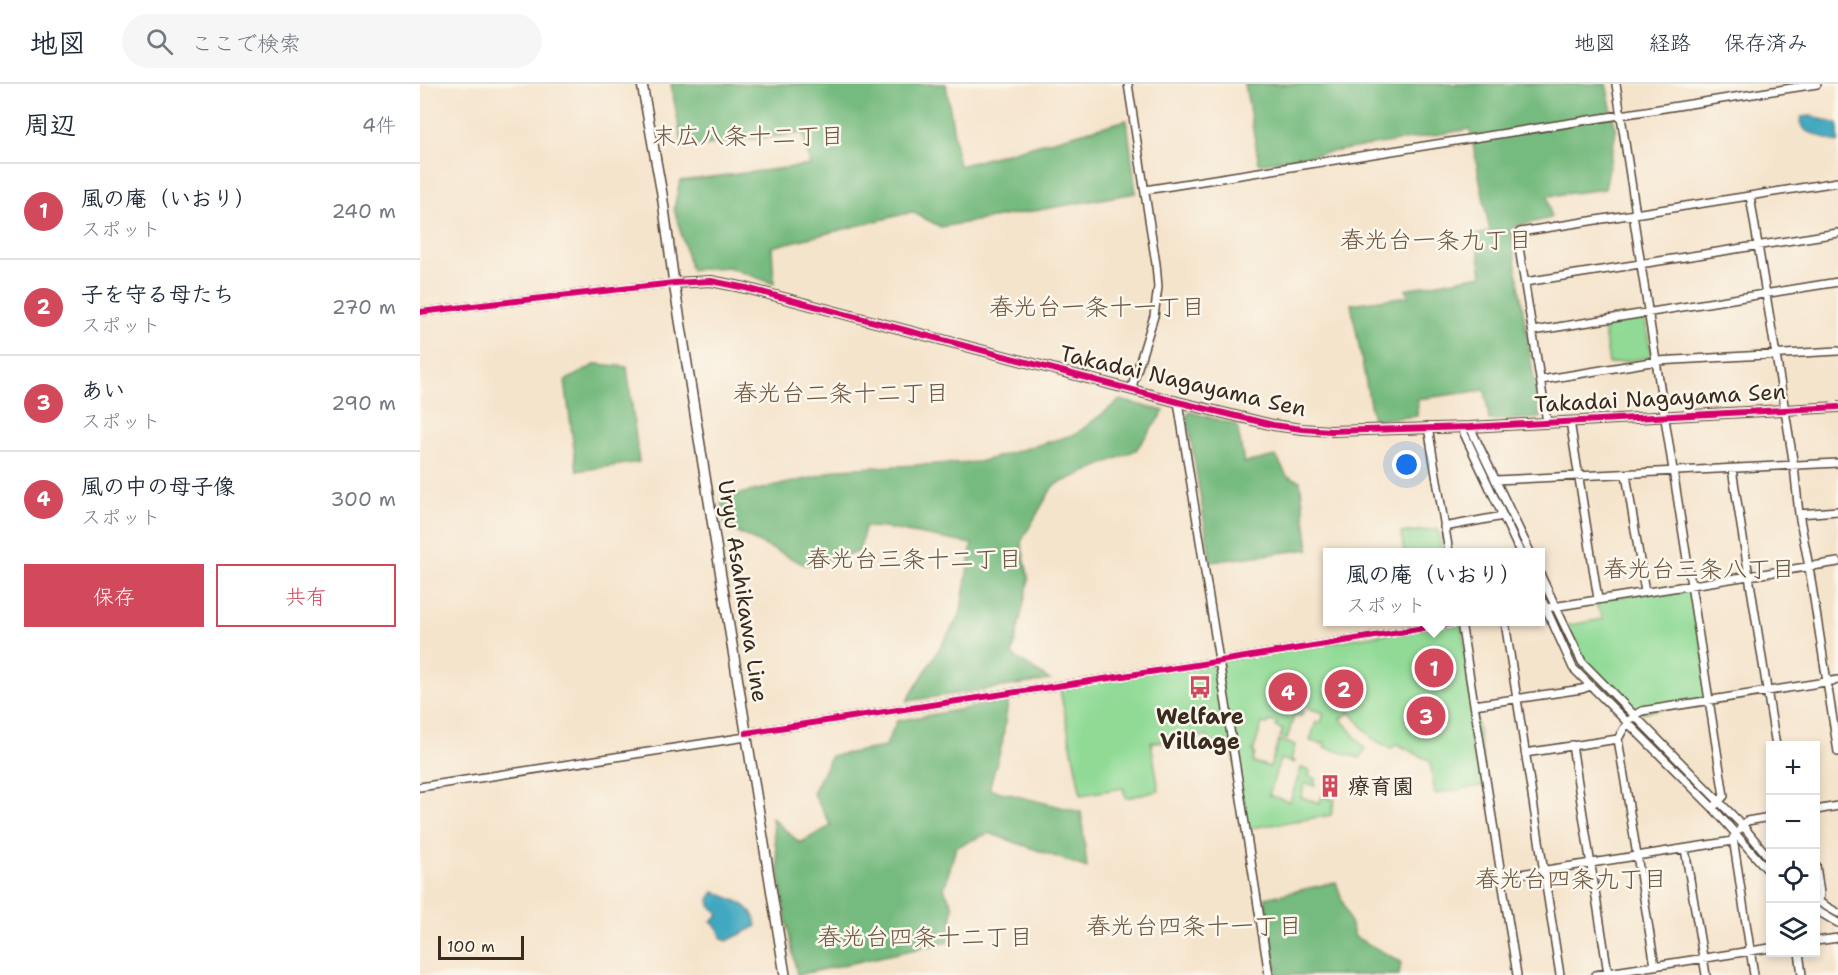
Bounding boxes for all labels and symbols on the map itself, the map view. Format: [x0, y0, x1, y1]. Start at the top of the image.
district label: 末広八条十二丁目 [652, 120, 844, 152]
district label: 春光台一条九丁目 [1340, 224, 1532, 256]
district label: 春光台一条十一丁目 [989, 291, 1205, 323]
street label: Takadai Nagayama Sen [1057, 339, 1309, 423]
district label: 春光台二条十二丁目 [733, 377, 949, 409]
street label: Takadai Nagayama Sen [1533, 377, 1787, 419]
your location [1392, 450, 1421, 479]
street label: Uryu Asahikawa Line [711, 478, 775, 704]
district label: 春光台三条十二丁目 [806, 543, 1022, 575]
district label: 春光台三条八丁目 [1603, 553, 1795, 585]
pin: 1 [1414, 646, 1454, 690]
pin: 2 [1324, 666, 1364, 712]
pin: 4 [1268, 670, 1308, 714]
bus stop icon: Welfare Village [1187, 674, 1213, 700]
pin: 3 [1406, 694, 1446, 738]
place label: Welfare Village [1156, 702, 1244, 756]
place label: 療育園 [1348, 772, 1414, 801]
building icon: 療育園 [1317, 773, 1343, 799]
district label: 春光台四条九丁目 [1475, 863, 1667, 895]
district label: 春光台四条十一丁目 [1086, 910, 1302, 942]
district label: 春光台四条十二丁目 [817, 921, 1033, 953]
scale bar [438, 933, 524, 960]

